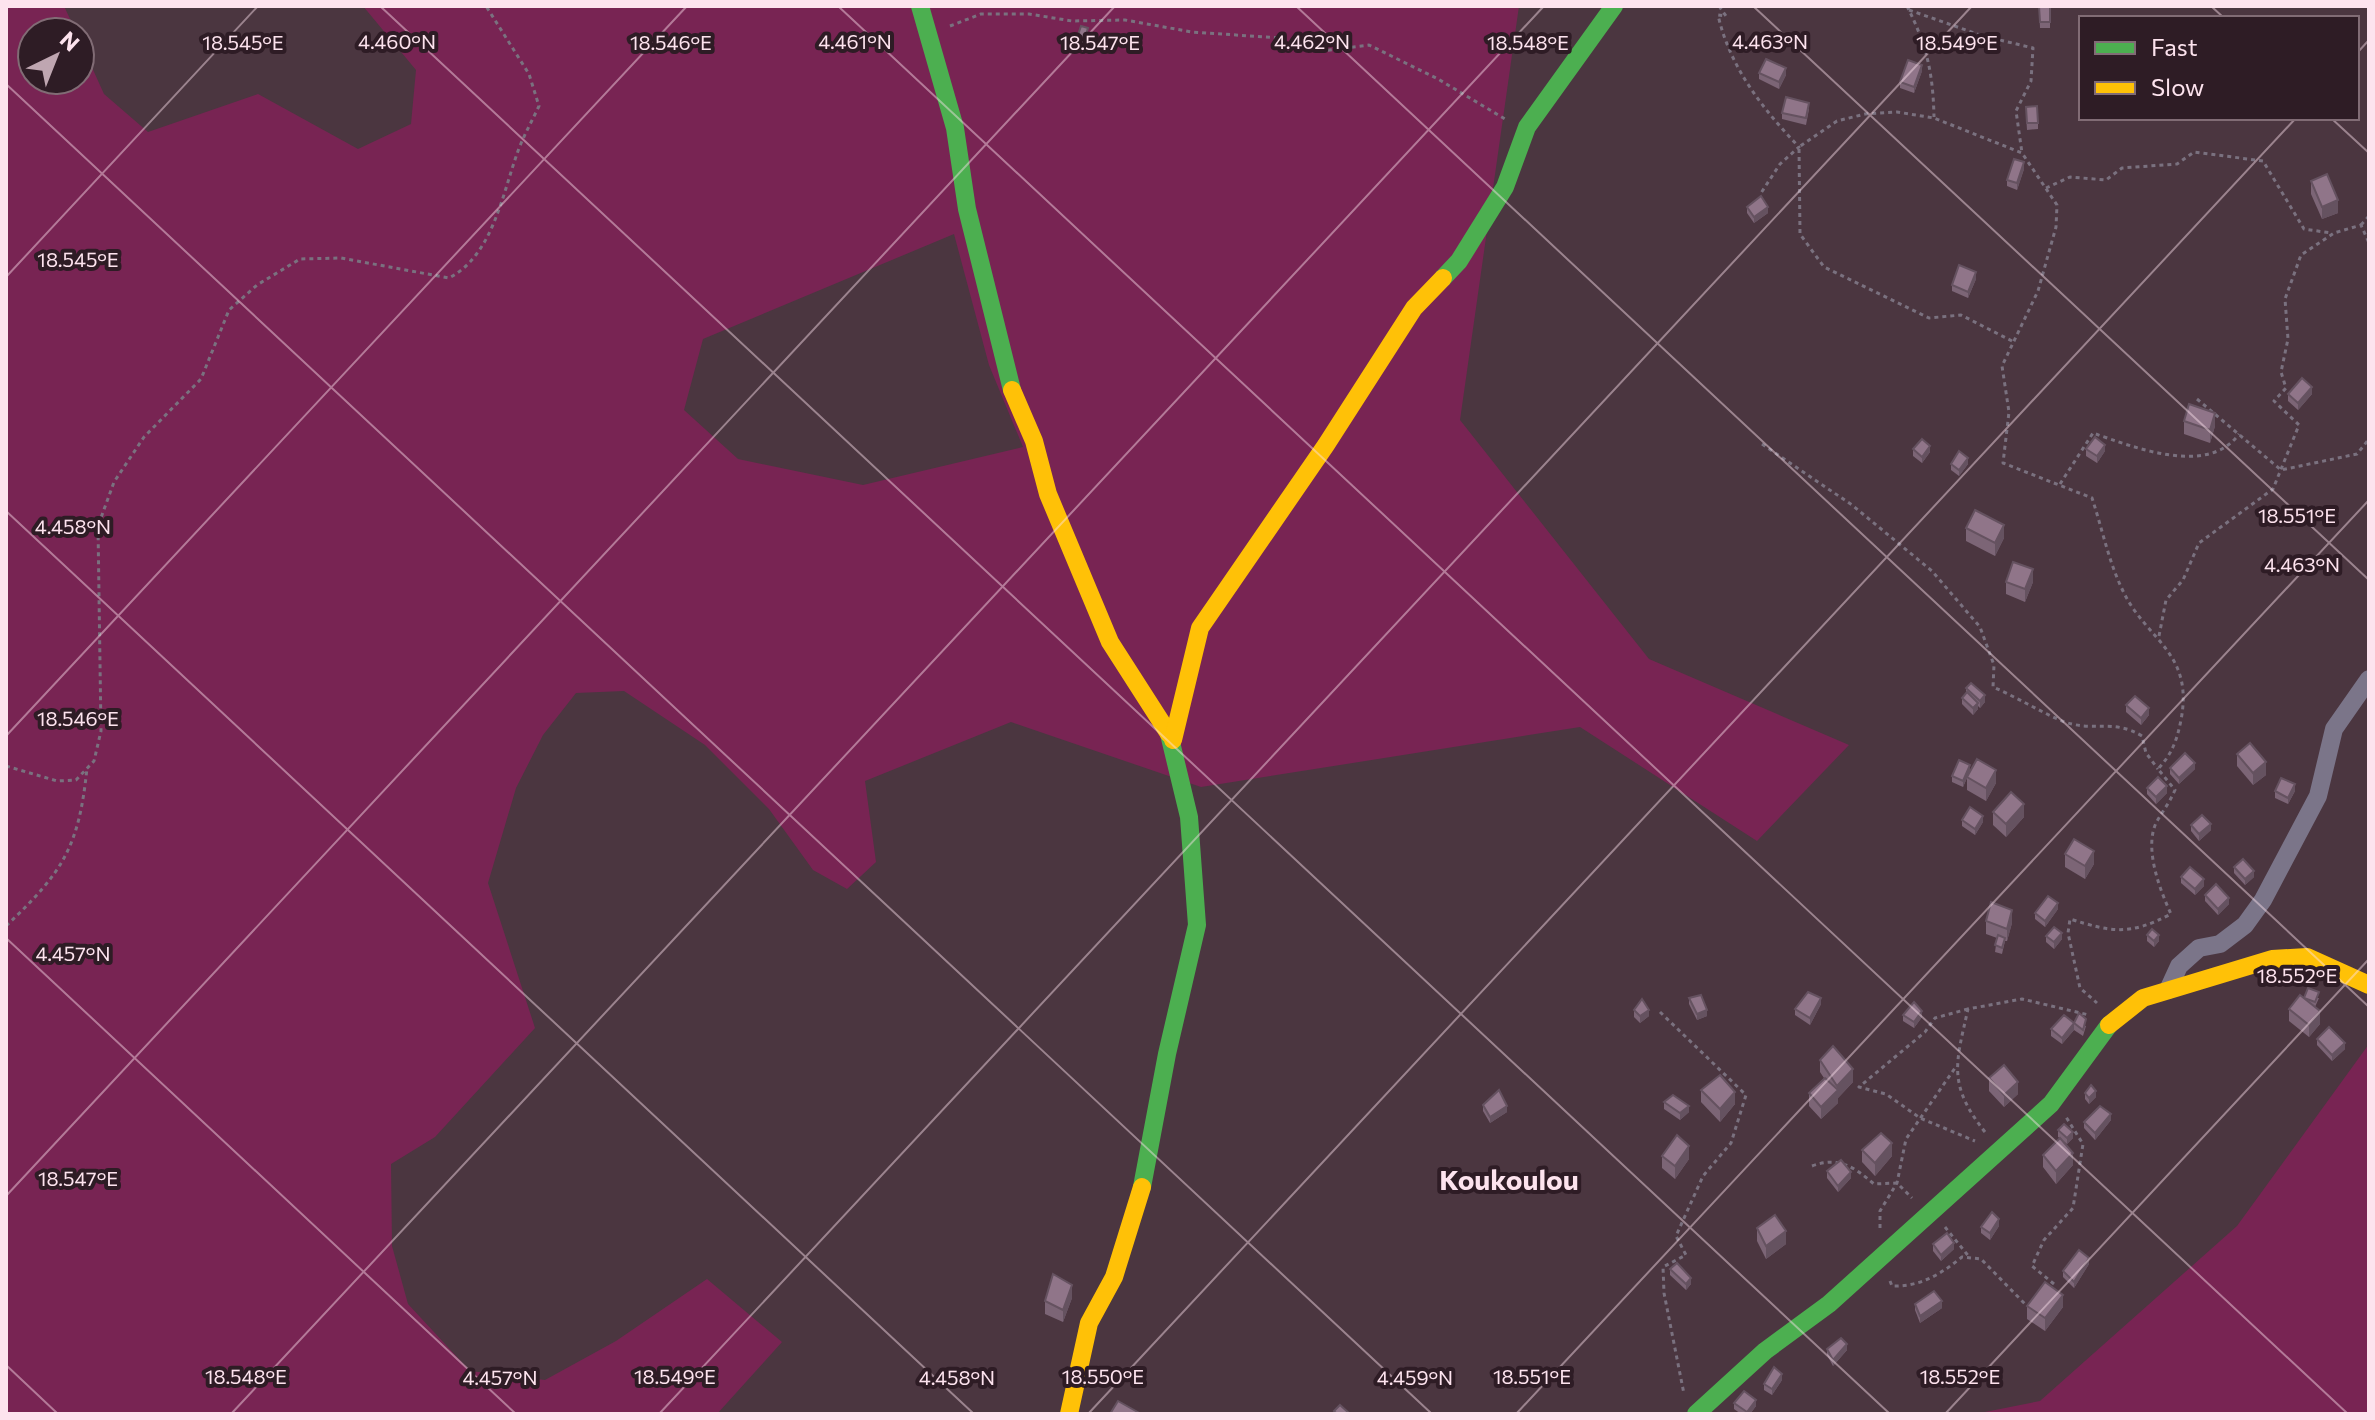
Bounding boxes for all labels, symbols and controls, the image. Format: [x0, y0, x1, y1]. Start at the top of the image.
north arrow [16, 16, 96, 96]
legend [2079, 16, 2359, 120]
text: N [55, 26, 85, 57]
text: 4.460°N [358, 29, 436, 53]
text: 4.461°N [818, 29, 892, 53]
text: 4.462°N [1274, 29, 1350, 53]
text: 4.463°N [1732, 29, 1808, 53]
text: 18.545°E [202, 30, 284, 54]
text: 18.546°E [630, 30, 712, 54]
text: 18.547°E [1060, 30, 1140, 54]
text: 18.548°E [1487, 30, 1569, 54]
text: 18.549°E [1916, 30, 1998, 54]
text: Fast [2151, 32, 2198, 61]
text: Slow [2151, 72, 2204, 101]
text: 18.545°E [37, 247, 119, 271]
text: 18.551°E [2258, 503, 2336, 527]
text: 4.458°N [35, 514, 111, 538]
text: 4.463°N [2264, 552, 2340, 576]
text: 18.546°E [37, 706, 119, 730]
text: 4.457°N [36, 941, 110, 965]
text: 18.552°E [2257, 963, 2337, 987]
district label: Koukoulou [1439, 1162, 1579, 1196]
text: 18.547°E [38, 1166, 118, 1190]
text: 18.548°E [205, 1364, 287, 1388]
text: 18.549°E [634, 1364, 716, 1388]
text: 18.550°E [1062, 1364, 1144, 1388]
text: 18.551°E [1493, 1364, 1571, 1388]
text: 18.552°E [1920, 1364, 2000, 1388]
text: 4.457°N [463, 1365, 537, 1389]
text: 4.458°N [919, 1365, 995, 1389]
text: 4.459°N [1377, 1365, 1453, 1389]

